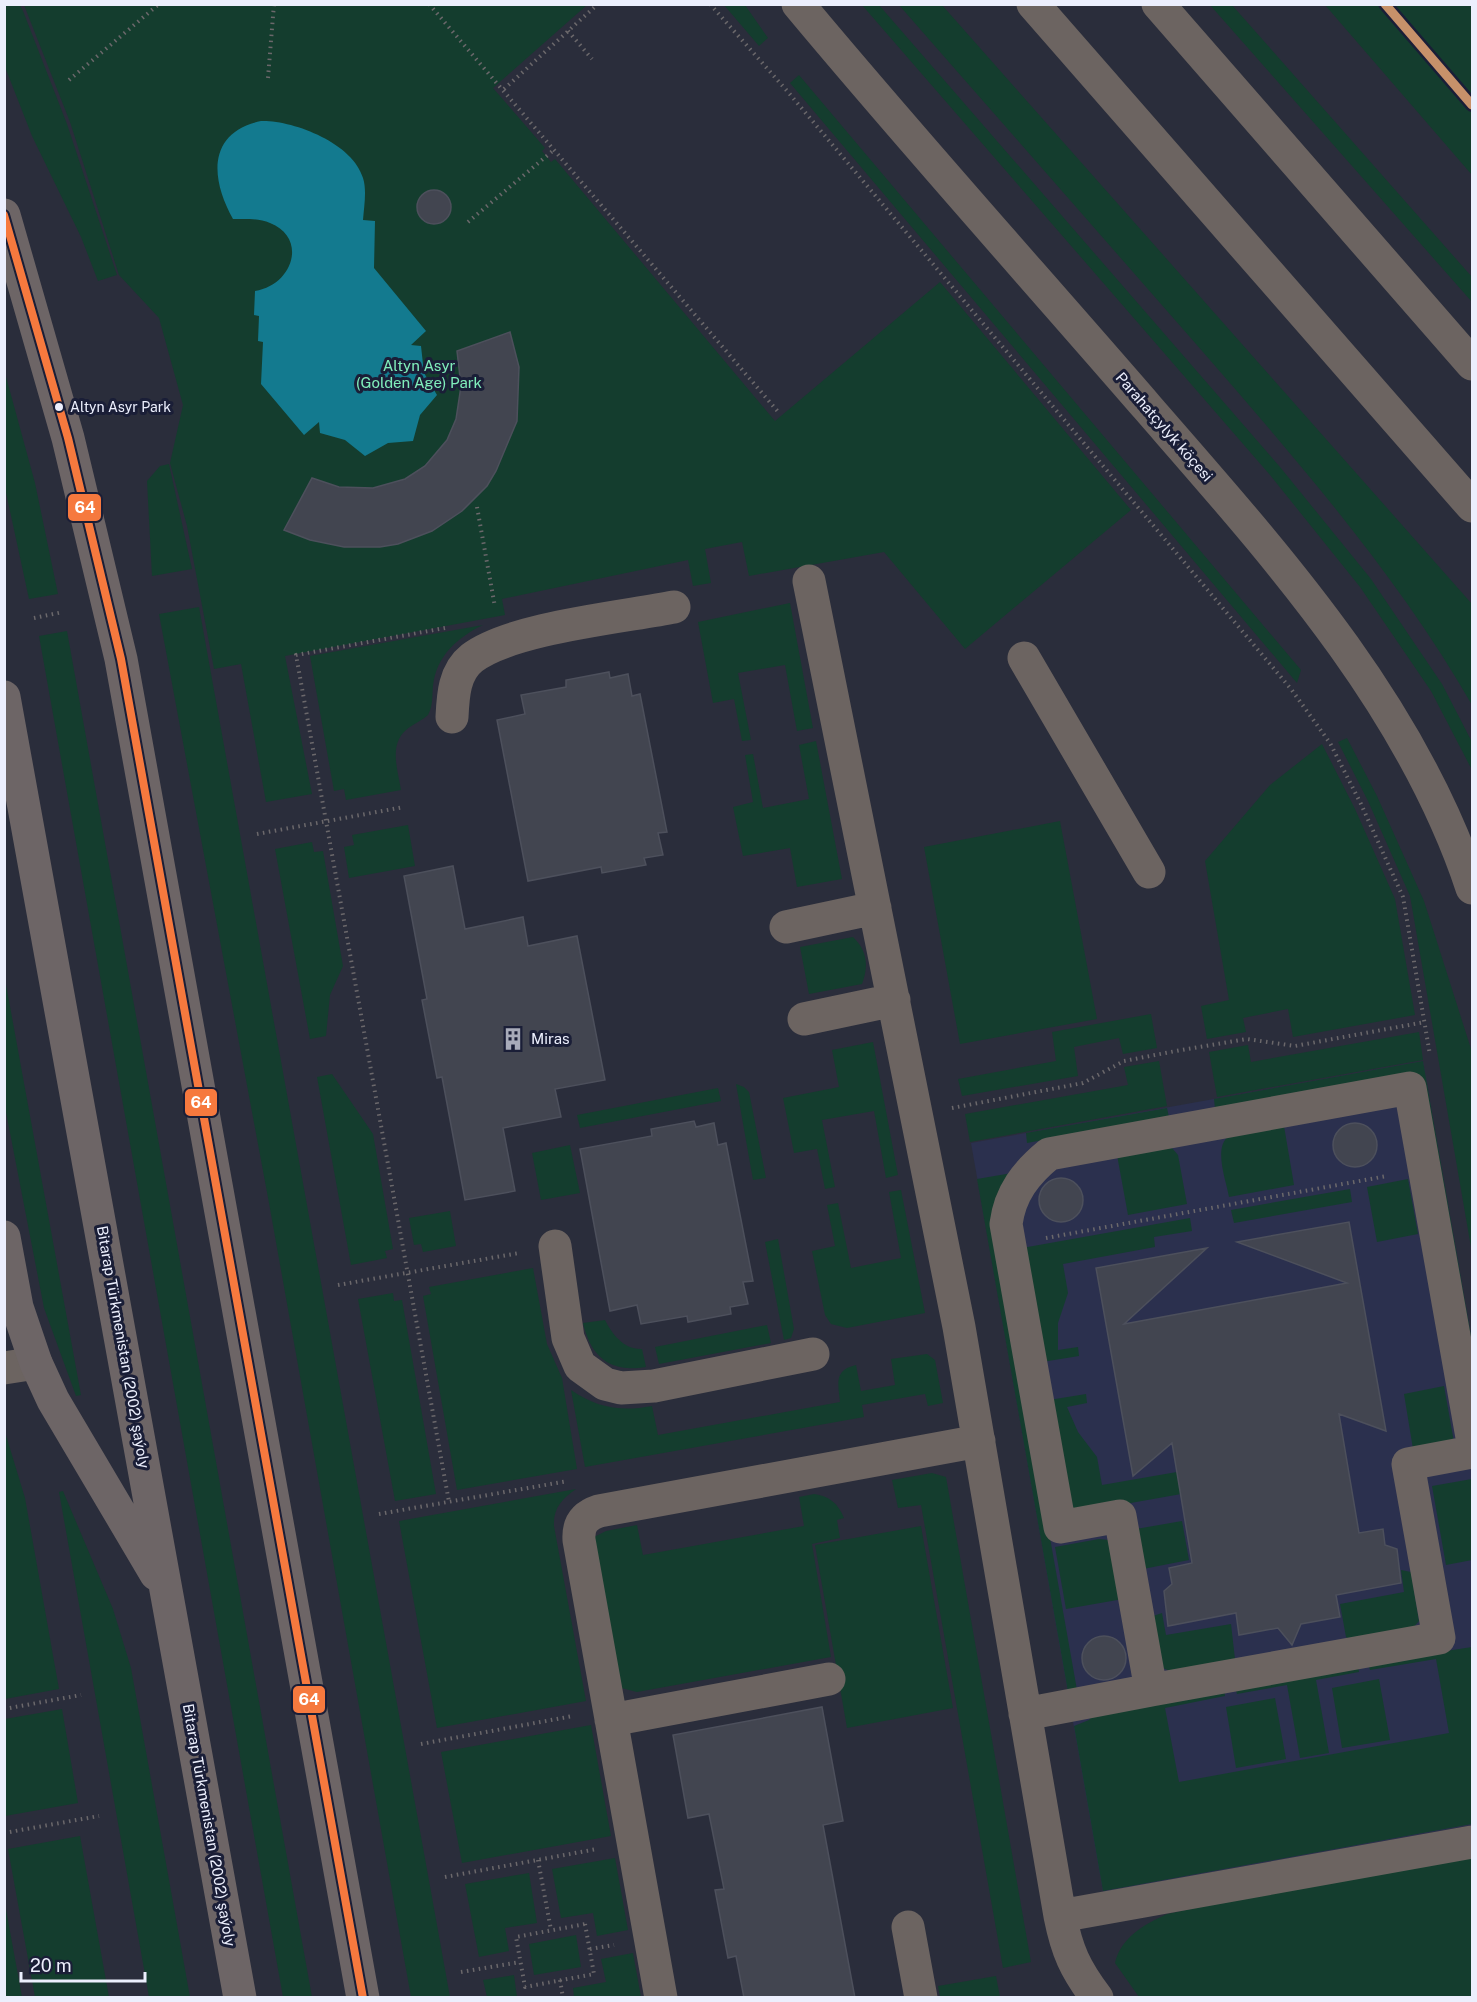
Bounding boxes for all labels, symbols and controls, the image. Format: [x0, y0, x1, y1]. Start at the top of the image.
park label: Altyn Asyr (Golden Age) Park [356, 357, 482, 391]
street label: Parahatçylyk köçesi [1112, 369, 1216, 485]
place label: Altyn Asyr Park [70, 399, 171, 415]
marker: Altyn Asyr Park [53, 401, 65, 413]
line badge: 64 [67, 493, 102, 522]
text: 64 [74, 498, 96, 517]
building icon: Miras [500, 1026, 526, 1052]
place label: Miras [531, 1030, 570, 1047]
line badge: 64 [184, 1088, 218, 1117]
text: 64 [190, 1093, 212, 1112]
street label: Bitarap Türkmenistan (2002) şaýoly [94, 1224, 153, 1470]
line badge: 64 [292, 1685, 326, 1714]
text: 64 [298, 1690, 320, 1709]
street label: Bitarap Türkmenistan (2002) şaýoly [180, 1702, 239, 1948]
scale bar [21, 1945, 146, 1983]
text: 20 m [30, 1955, 72, 1976]

